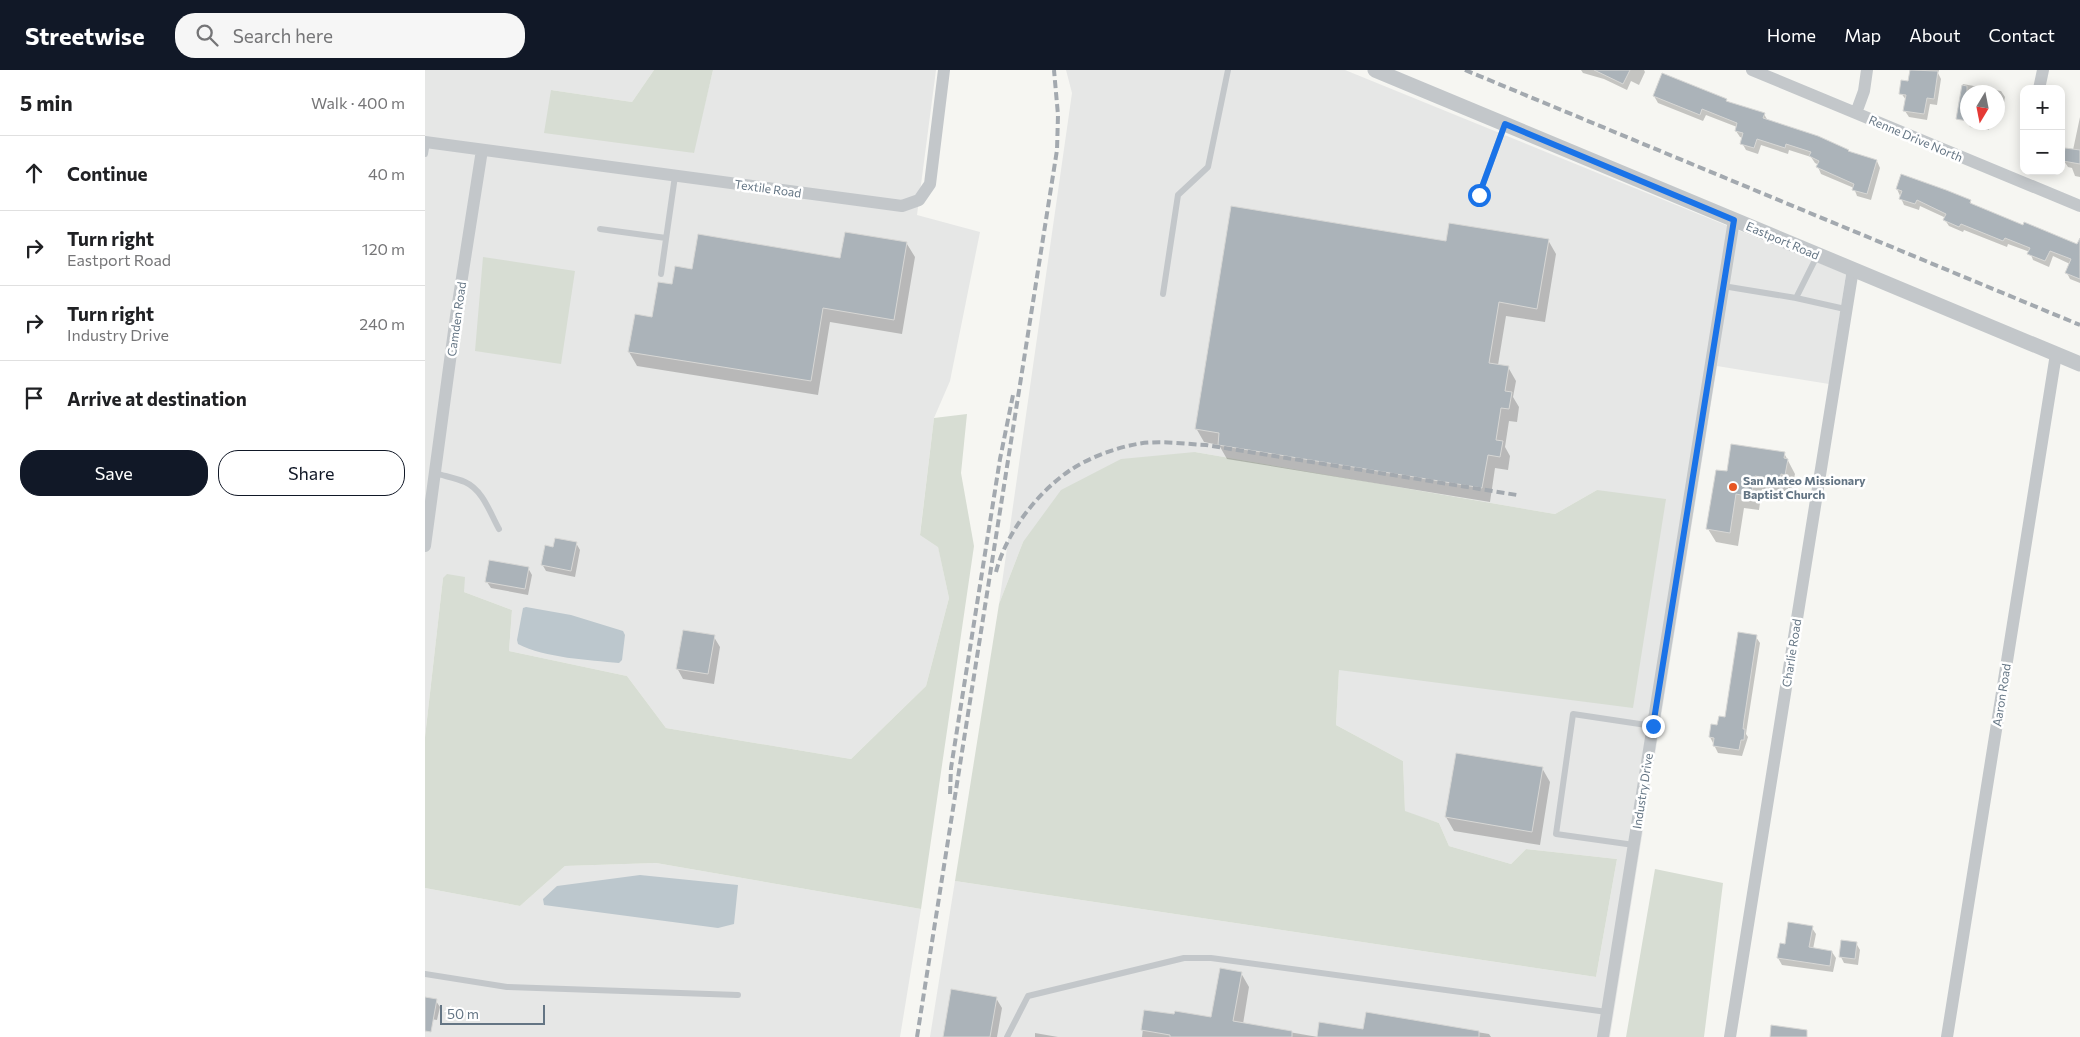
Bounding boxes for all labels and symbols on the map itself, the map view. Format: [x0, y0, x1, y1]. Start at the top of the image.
north arrow [1960, 85, 2005, 130]
street label: Renne Drive North [1867, 112, 1965, 164]
street label: Textile Road [734, 176, 802, 200]
route start [1468, 184, 1491, 207]
street label: Eastport Road [1744, 218, 1822, 262]
street label: Camden Road [444, 281, 468, 357]
place label: San Mateo Missionary Baptist Church [1743, 473, 1866, 501]
marker: San Mateo Missionary Baptist Church [1727, 481, 1739, 493]
street label: Charlie Road [1779, 618, 1803, 688]
street label: Aaron Road [1989, 663, 2013, 727]
route end [1642, 715, 1665, 738]
street label: Industry Drive [1629, 752, 1655, 830]
scale bar [440, 1002, 545, 1025]

